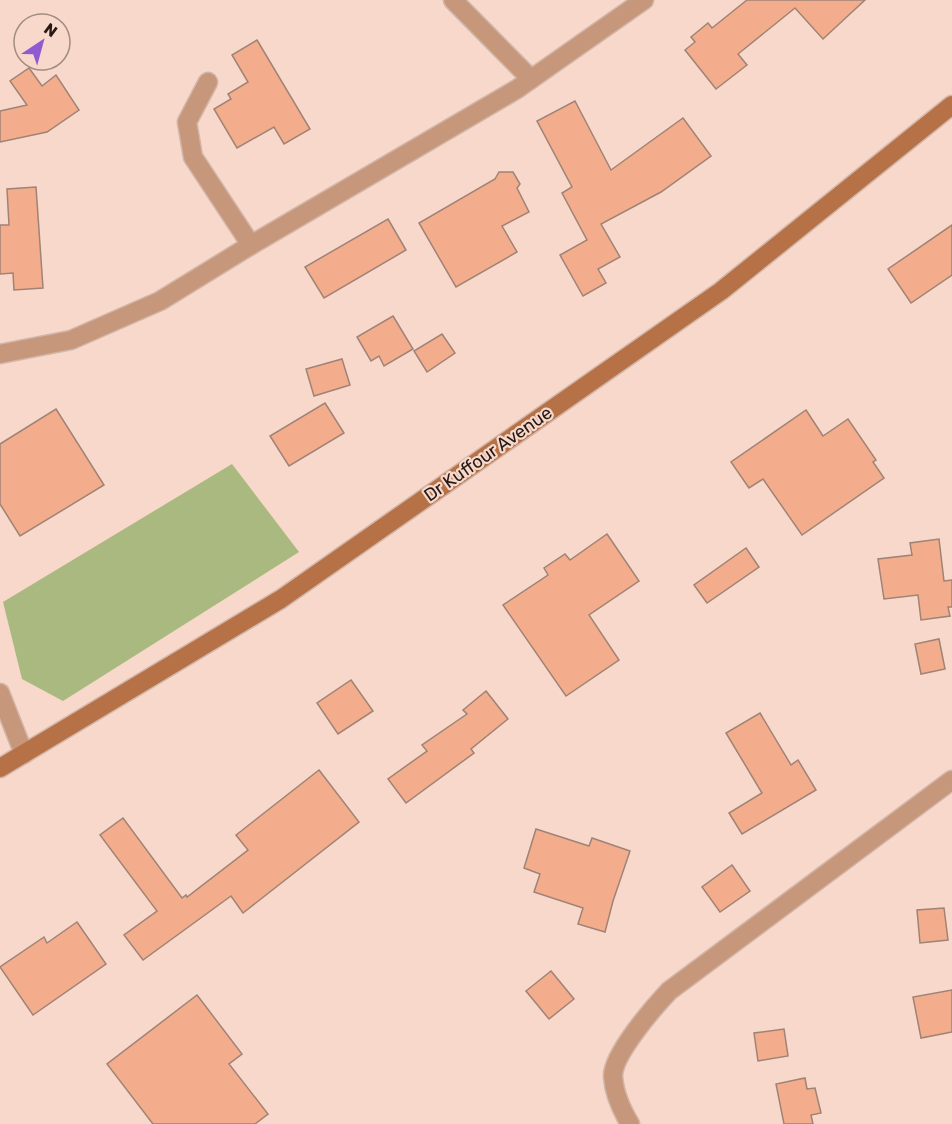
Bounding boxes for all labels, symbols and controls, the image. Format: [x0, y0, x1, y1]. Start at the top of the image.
north arrow [12, 12, 72, 72]
text: N [40, 19, 61, 41]
street label: Dr Kuffour Avenue [420, 402, 556, 506]

